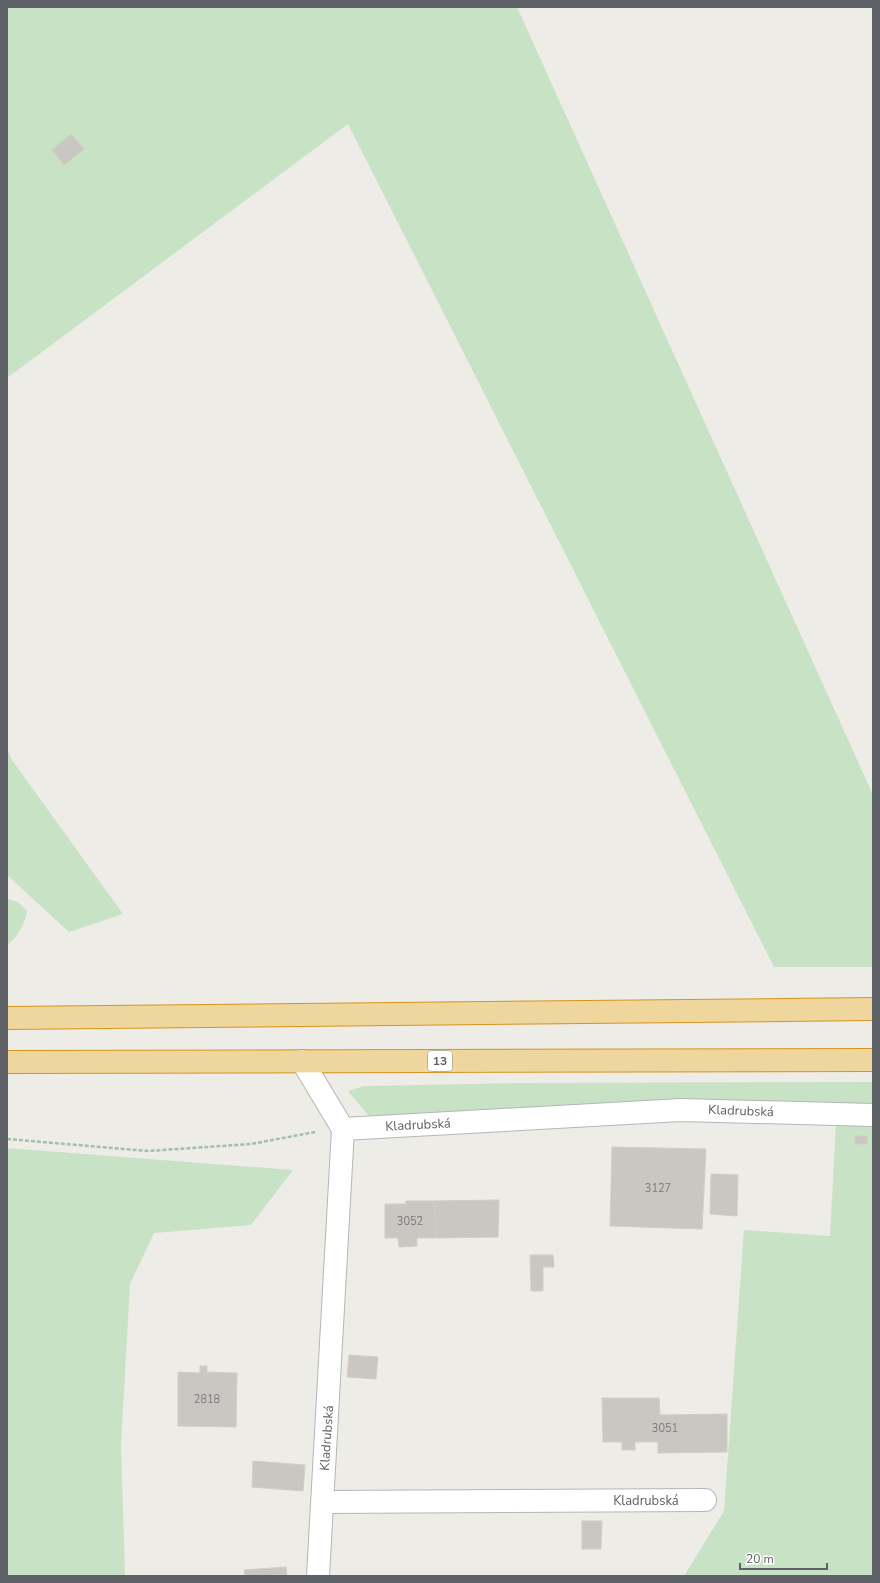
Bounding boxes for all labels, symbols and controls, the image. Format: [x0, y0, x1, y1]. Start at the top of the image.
road number: 13 [428, 1051, 452, 1071]
street label: Kladrubská [708, 1101, 774, 1121]
street label: Kladrubská [385, 1114, 451, 1136]
house number: 3127 [645, 1181, 671, 1196]
house number: 3052 [397, 1214, 423, 1229]
house number: 2818 [194, 1392, 221, 1407]
street label: Kladrubská [316, 1405, 338, 1471]
house number: 3051 [652, 1421, 678, 1436]
street label: Kladrubská [613, 1492, 679, 1510]
scale bar [740, 1545, 827, 1571]
text: 20 m [746, 1551, 774, 1567]

